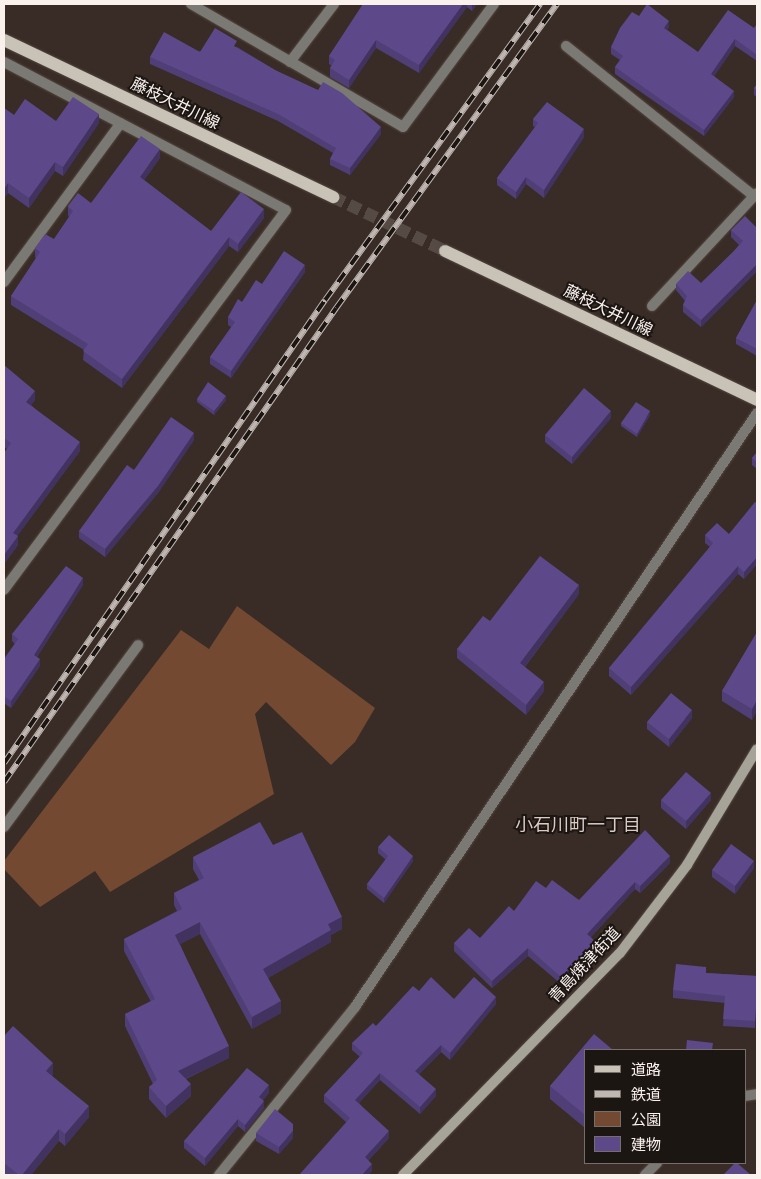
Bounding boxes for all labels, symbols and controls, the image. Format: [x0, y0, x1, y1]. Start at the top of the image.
street label: 藤枝大井川線 [128, 74, 222, 134]
street label: 藤枝大井川線 [561, 281, 655, 341]
district label: 小石川町一丁目 [515, 814, 641, 836]
street label: 青島焼津街道 [545, 923, 625, 1007]
legend [584, 1049, 746, 1164]
text: 道路 [631, 1061, 661, 1079]
text: 鉄道 [631, 1086, 661, 1104]
text: 公園 [631, 1111, 661, 1129]
text: 建物 [631, 1136, 661, 1154]

